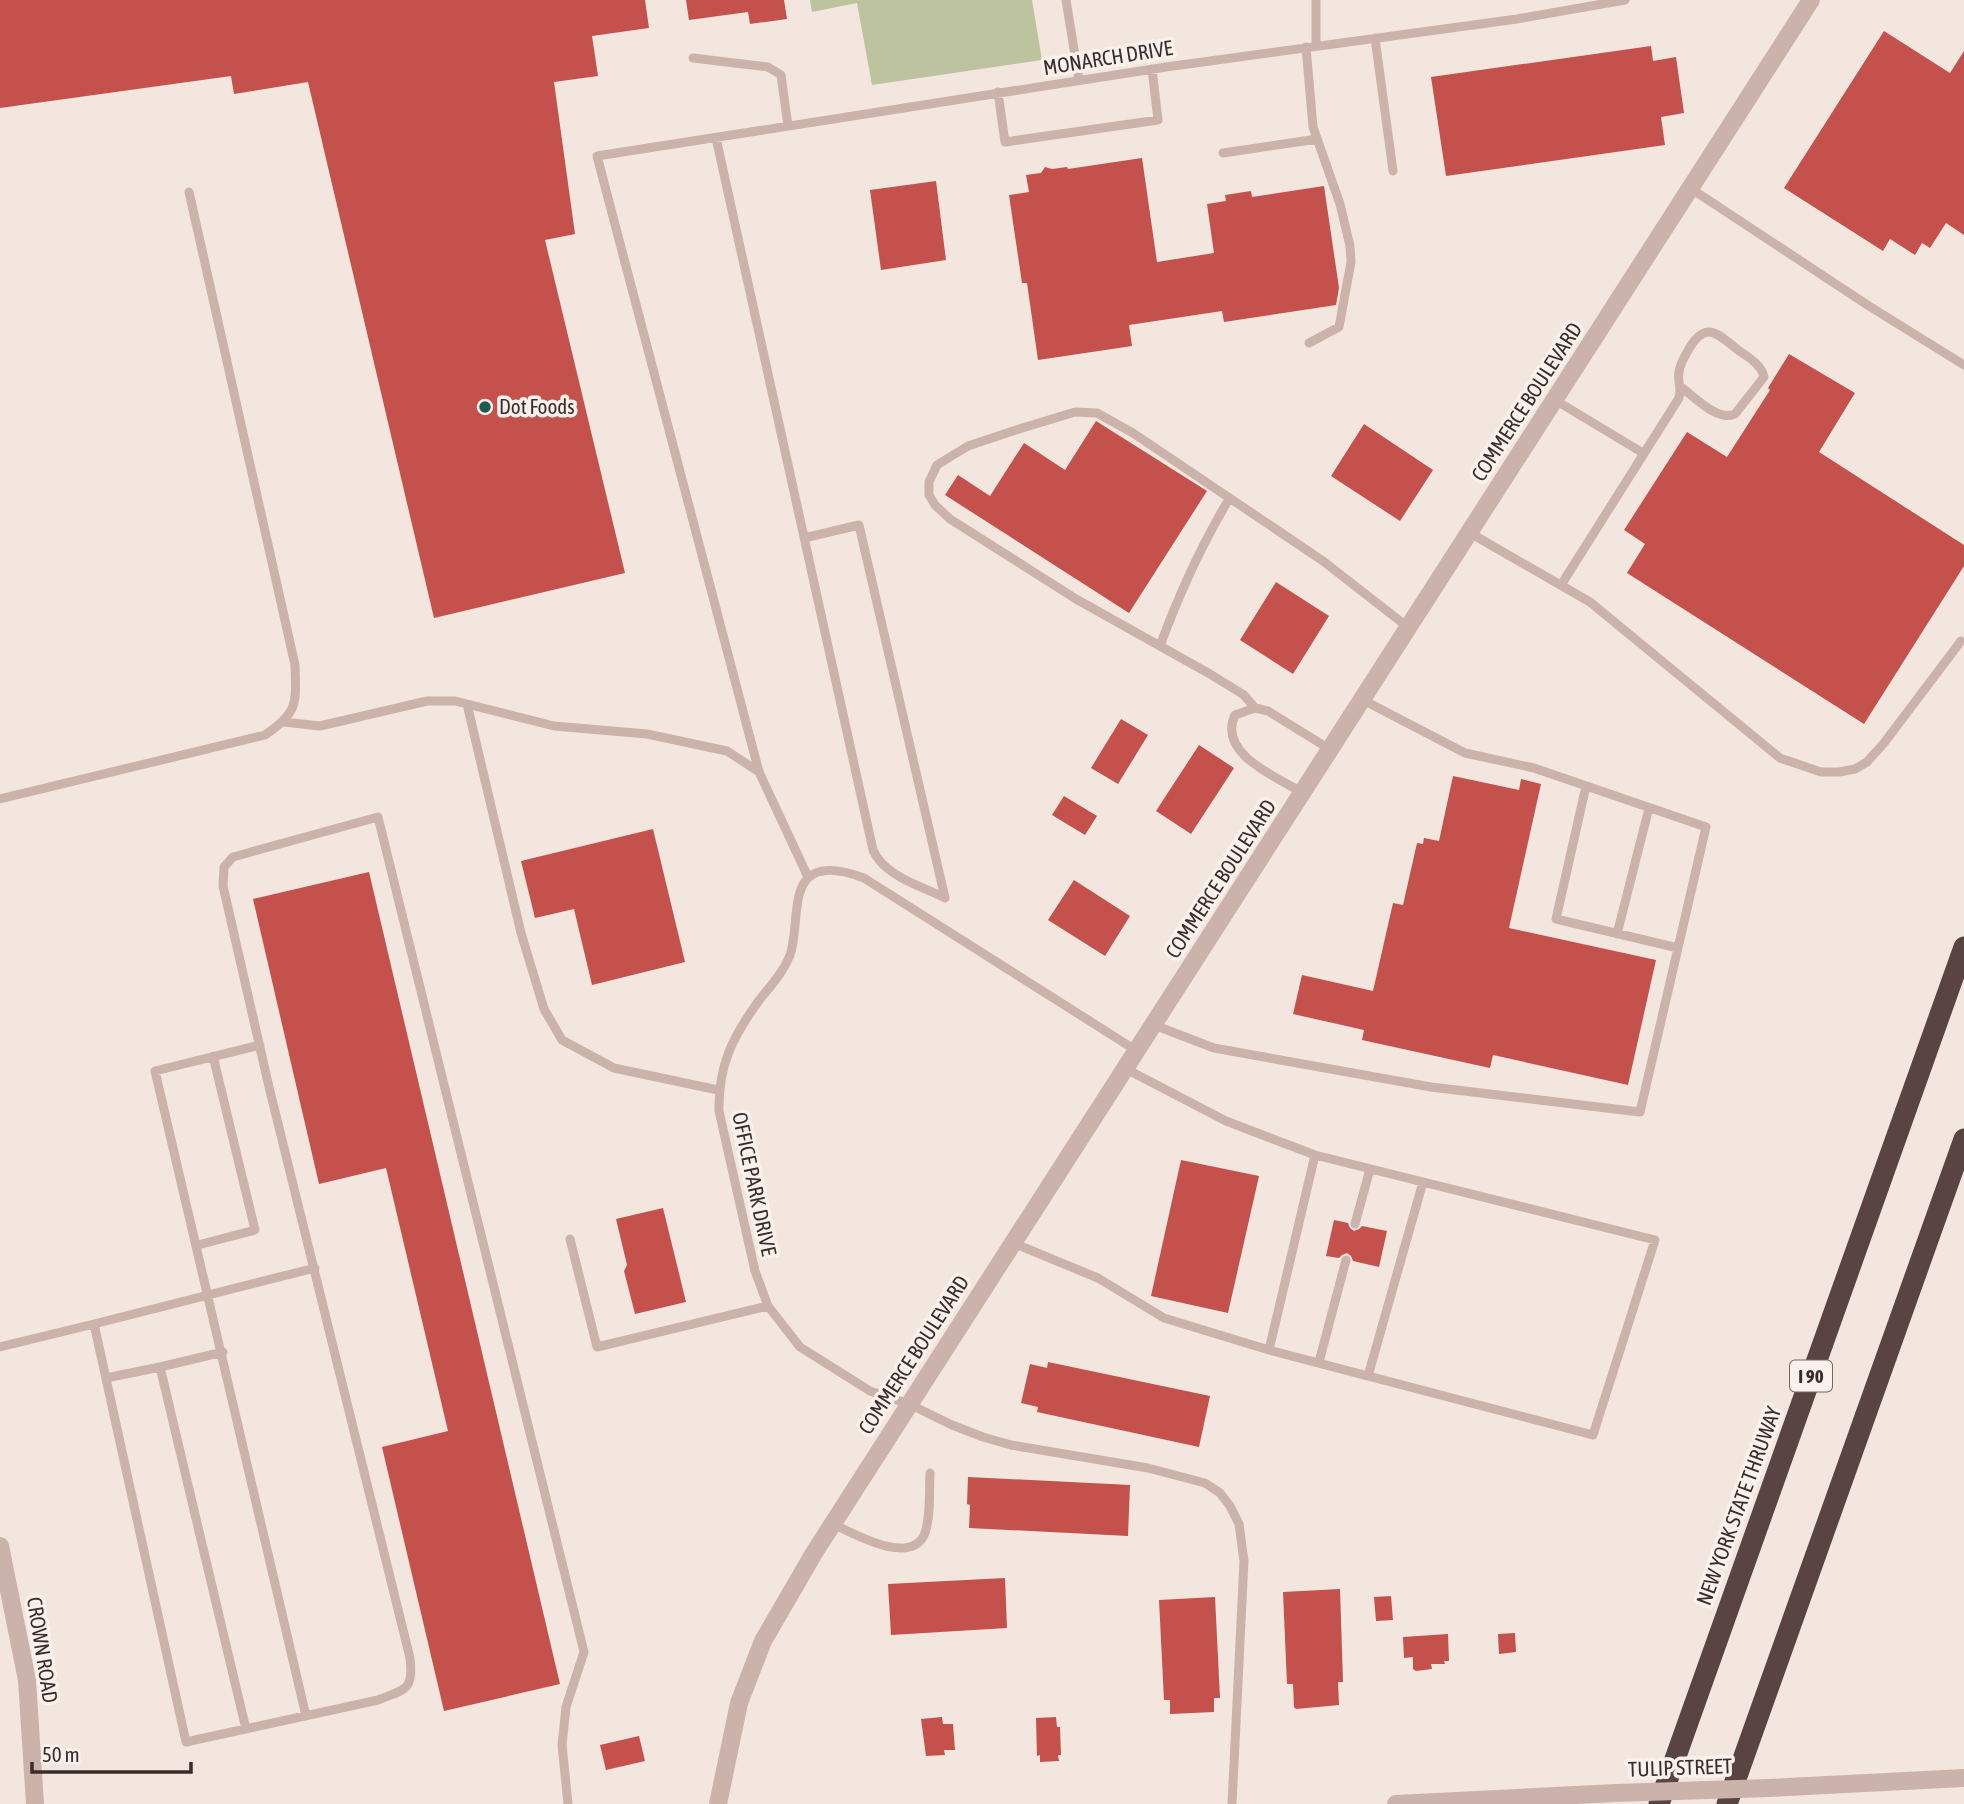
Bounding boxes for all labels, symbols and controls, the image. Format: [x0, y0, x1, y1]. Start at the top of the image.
street label: MONARCH DRIVE [1041, 35, 1174, 79]
street label: COMMERCE BOULEVARD [1466, 318, 1586, 485]
place label: Dot Foods [499, 394, 575, 418]
marker: Dot Foods [477, 399, 493, 415]
street label: COMMERCE BOULEVARD [1160, 795, 1280, 962]
street label: OFFICE PARK DRIVE [728, 1110, 782, 1258]
street label: COMMERCE BOULEVARD [853, 1271, 973, 1438]
road number: I 90 [1790, 1360, 1832, 1392]
street label: NEW YORK STATE THRUWAY [1691, 1403, 1785, 1608]
street label: CROWN ROAD [23, 1595, 63, 1705]
scale bar [32, 1730, 191, 1774]
text: 50 m [42, 1742, 80, 1766]
street label: TULIP STREET [1628, 1753, 1732, 1781]

